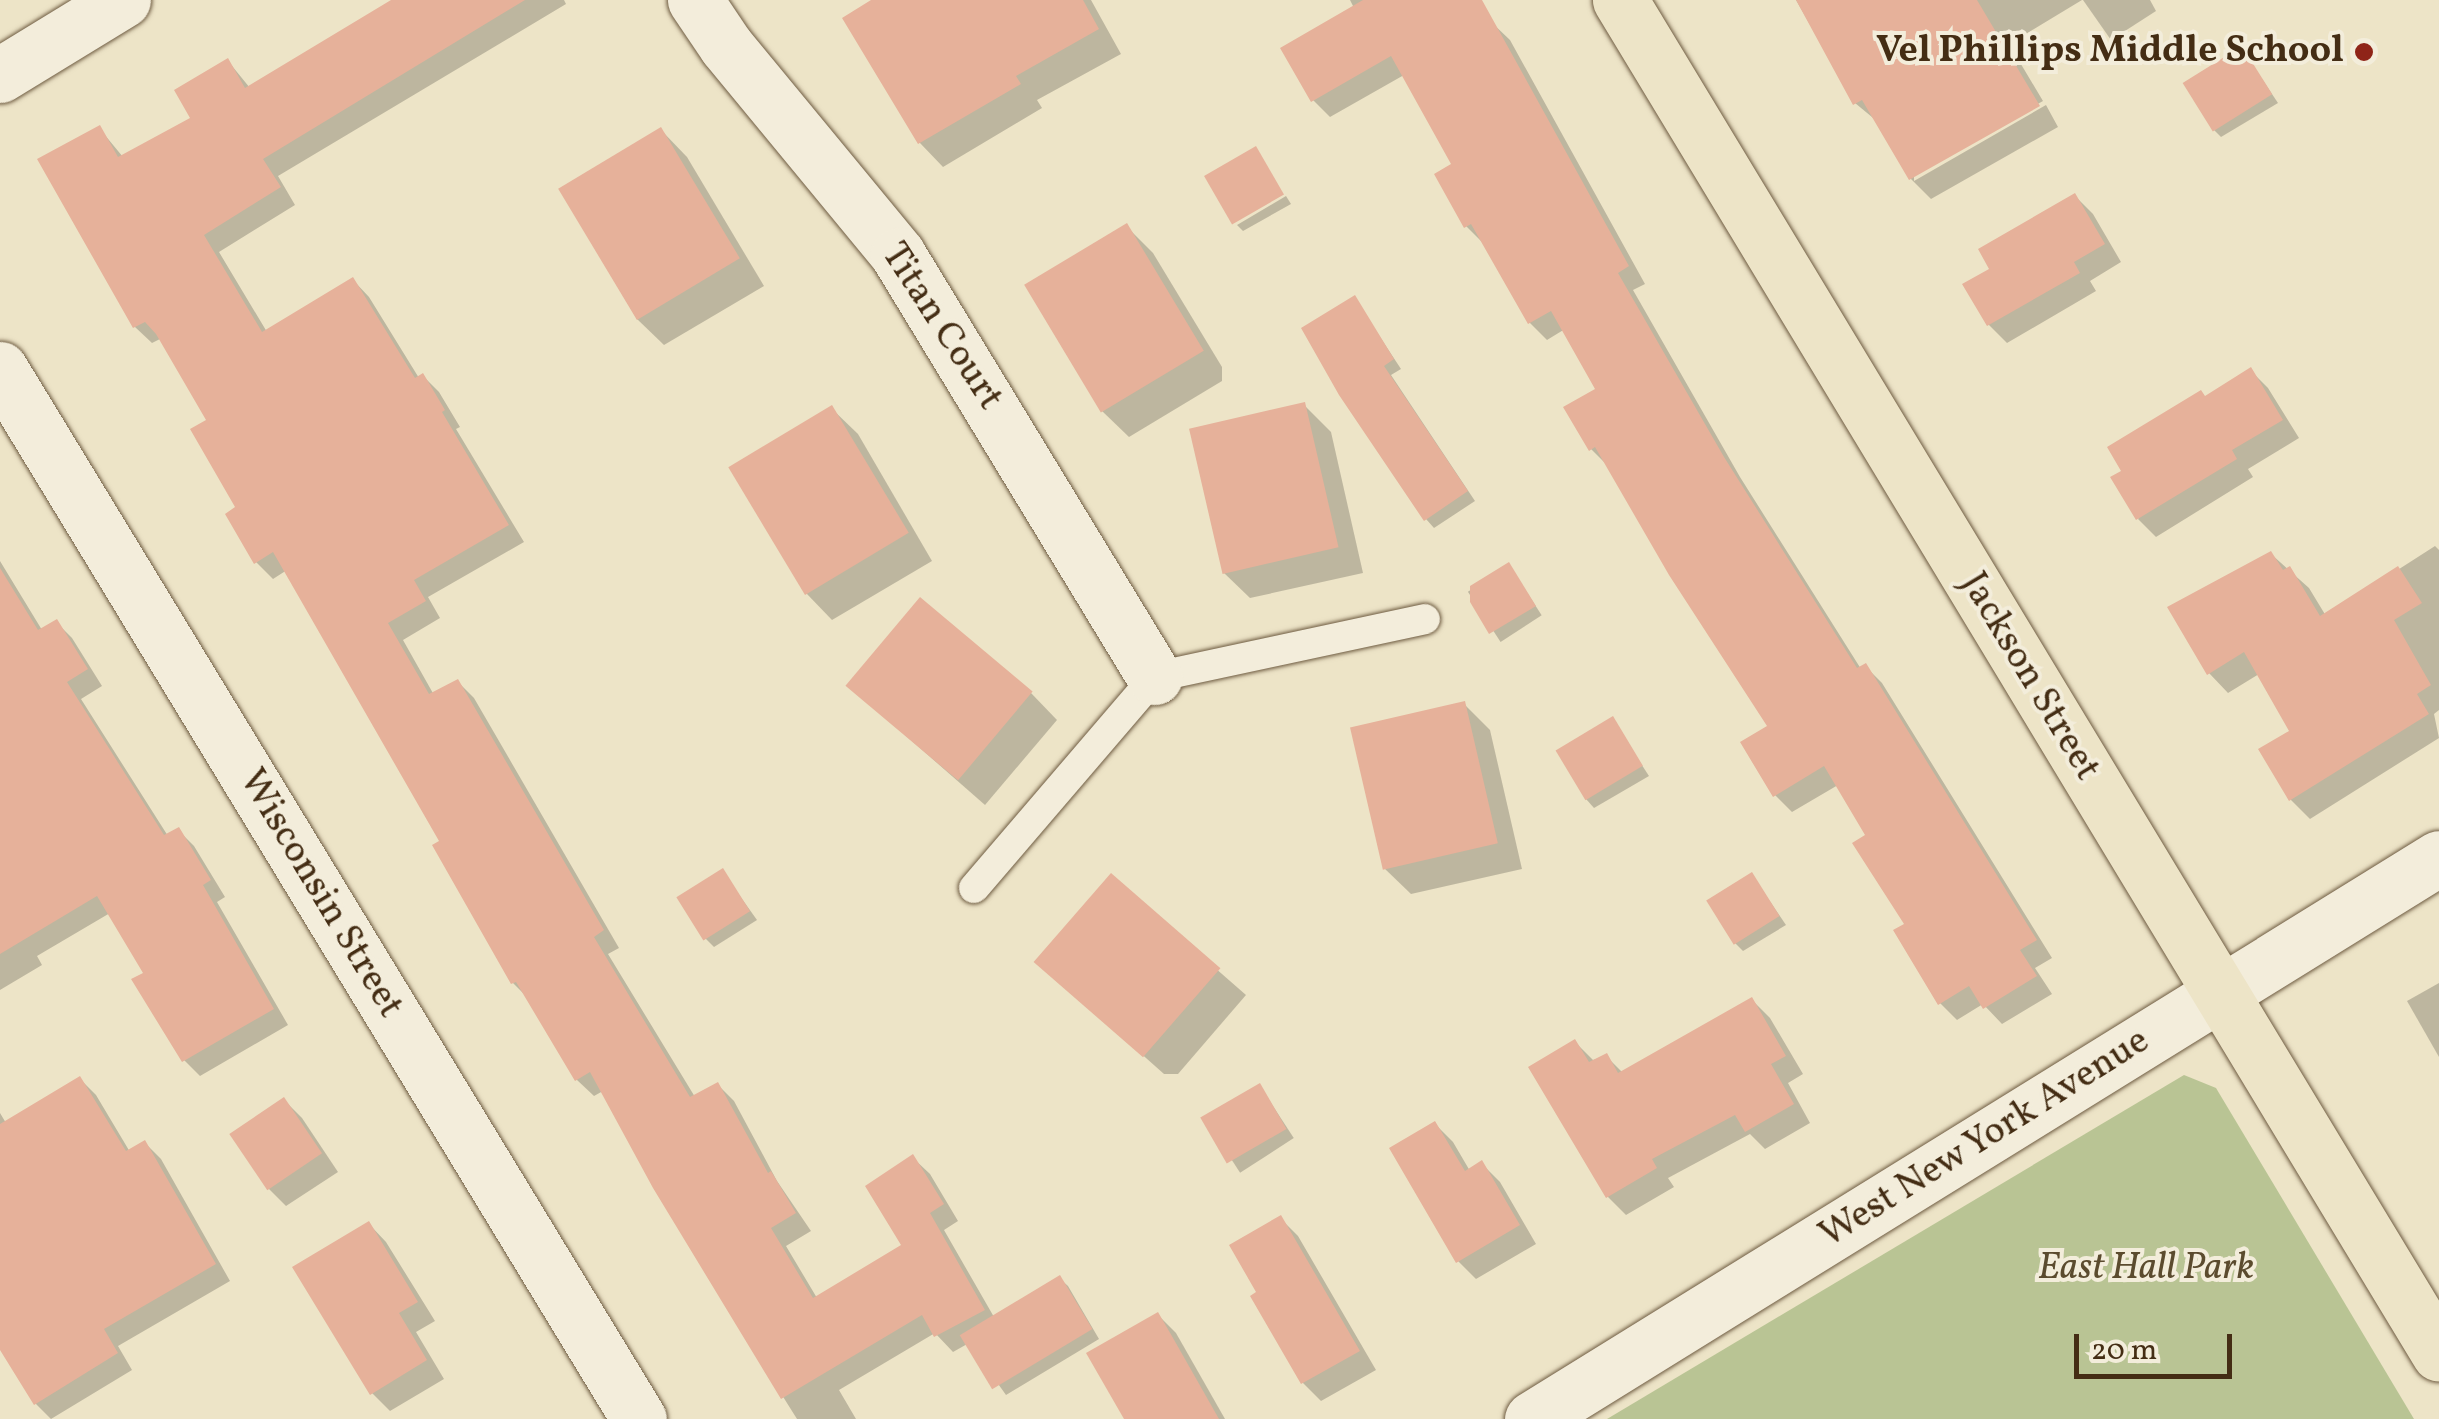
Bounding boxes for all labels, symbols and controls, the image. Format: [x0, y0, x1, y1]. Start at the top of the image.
place label: Vel Phillips Middle School [1876, 29, 2344, 75]
marker: Vel Phillips Middle School [2353, 41, 2375, 63]
street label: Titan Court [870, 235, 1012, 419]
street label: Jackson Street [1949, 565, 2109, 789]
street label: Wisconsin Street [228, 761, 412, 1027]
street label: West New York Avenue [1811, 1018, 2159, 1260]
park label: East Hall Park [2038, 1246, 2254, 1292]
scale bar [2079, 1314, 2236, 1376]
text: 20 m [2091, 1330, 2157, 1372]

